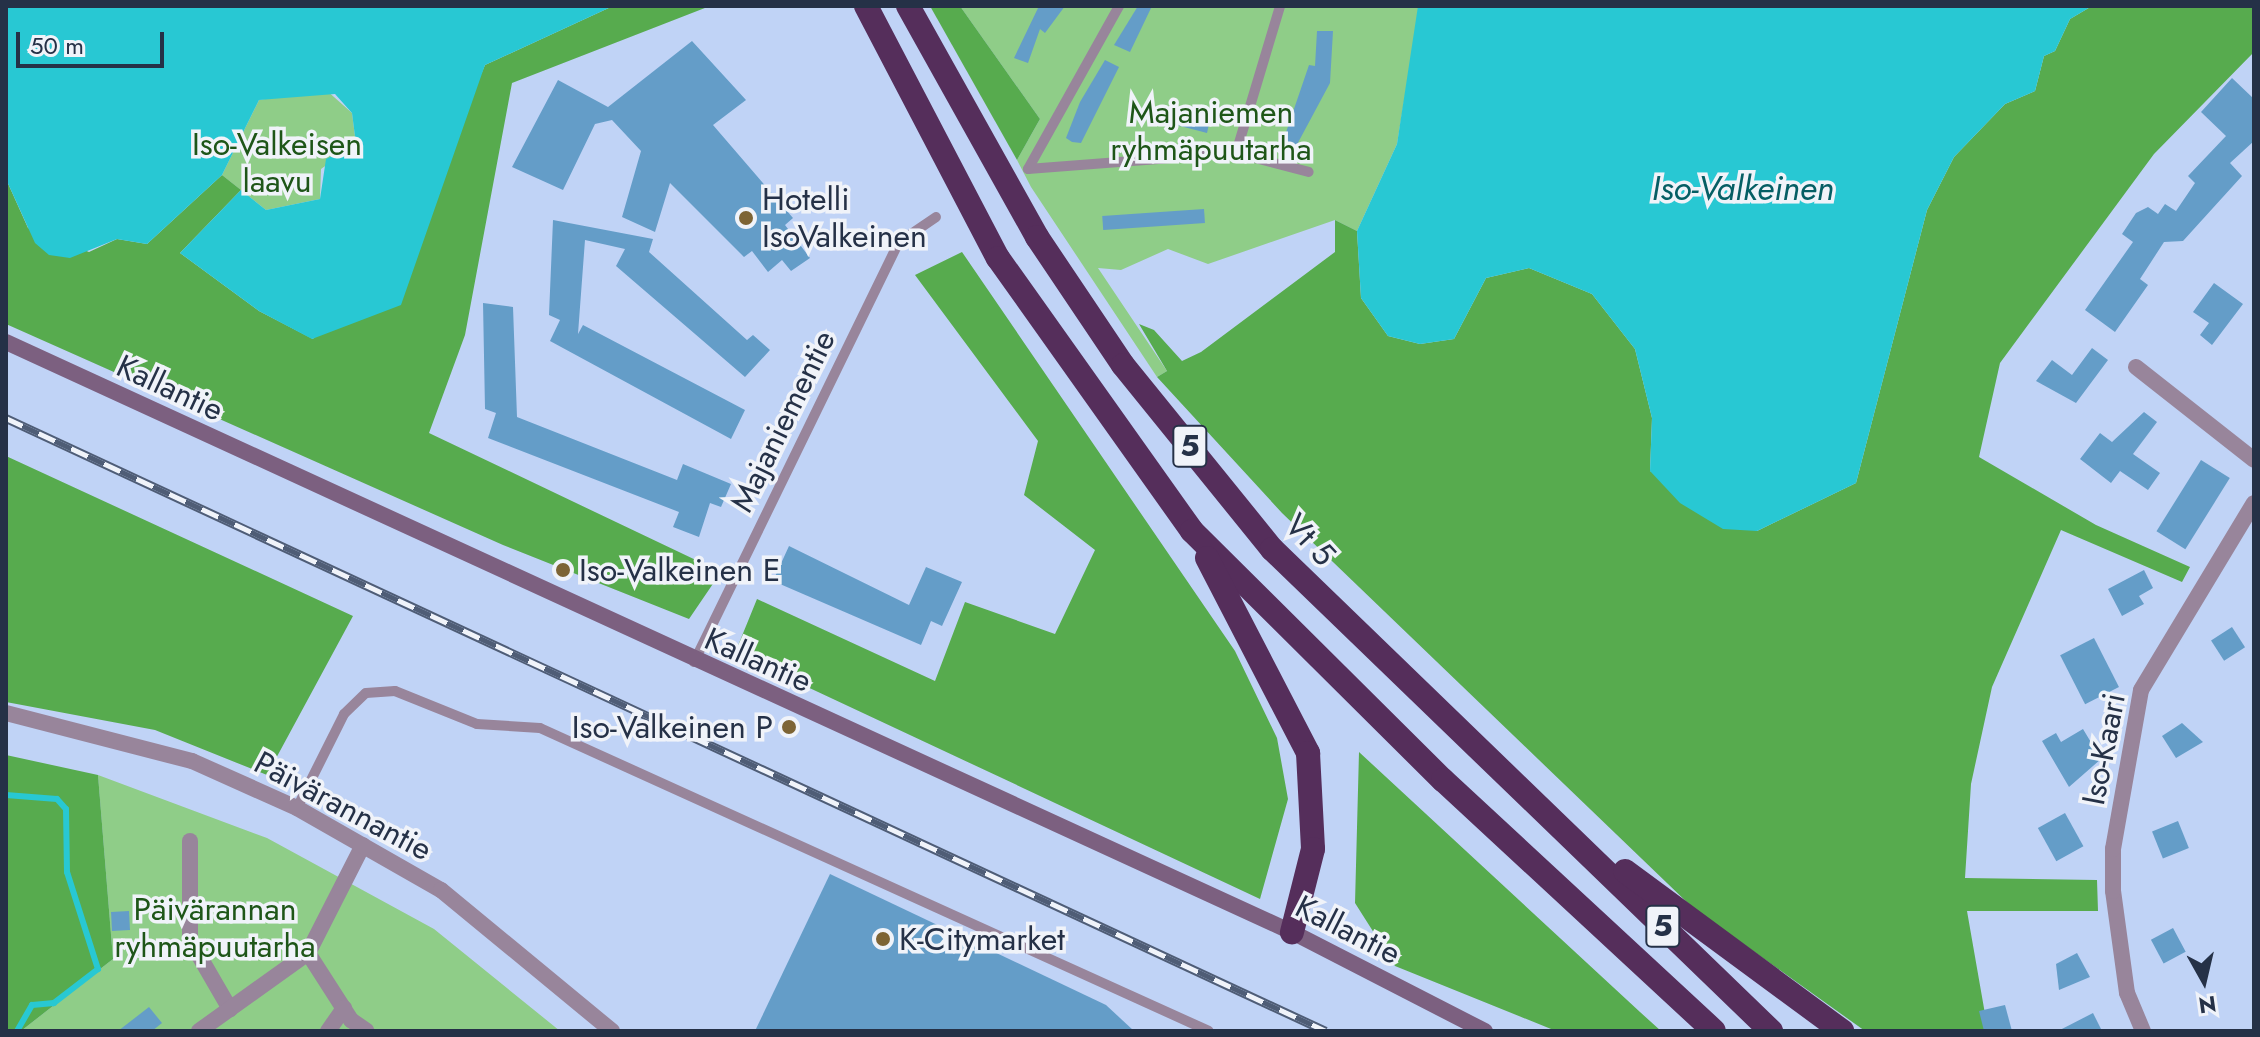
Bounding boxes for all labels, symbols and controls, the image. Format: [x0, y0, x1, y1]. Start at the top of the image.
scale bar [20, 16, 168, 66]
text: 50 m [30, 28, 84, 63]
park label: Majaniemen ryhmäpuutarha [1110, 94, 1312, 169]
park label: Iso-Valkeisen laavu [192, 126, 362, 201]
water label: Iso-Valkeinen [1652, 169, 1834, 209]
place label: Hotelli IsoValkeinen [762, 181, 927, 256]
marker: Hotelli IsoValkeinen [737, 209, 755, 227]
street label: Majaniementie [723, 324, 843, 518]
street label: Kallantie [111, 347, 229, 429]
road number: 5 [1172, 420, 1208, 472]
street label: Vt 5 [1277, 506, 1343, 574]
place label: Iso-Valkeinen E [579, 551, 780, 589]
marker: Iso-Valkeinen E [554, 561, 572, 579]
street label: Kallantie [699, 620, 817, 700]
street label: Iso-Kaari [2074, 690, 2134, 808]
place label: Iso-Valkeinen P [572, 708, 773, 746]
marker: Iso-Valkeinen P [780, 718, 798, 736]
street label: Päivärannantie [248, 743, 438, 869]
street label: Kallantie [1289, 887, 1407, 973]
park label: Päivärannan ryhmäpuutarha [114, 891, 316, 966]
road number: 5 [1645, 900, 1681, 952]
place label: K-Citymarket [899, 920, 1065, 958]
marker: K-Citymarket [874, 930, 892, 948]
north arrow [2164, 941, 2244, 1021]
text: N [2196, 988, 2218, 1022]

